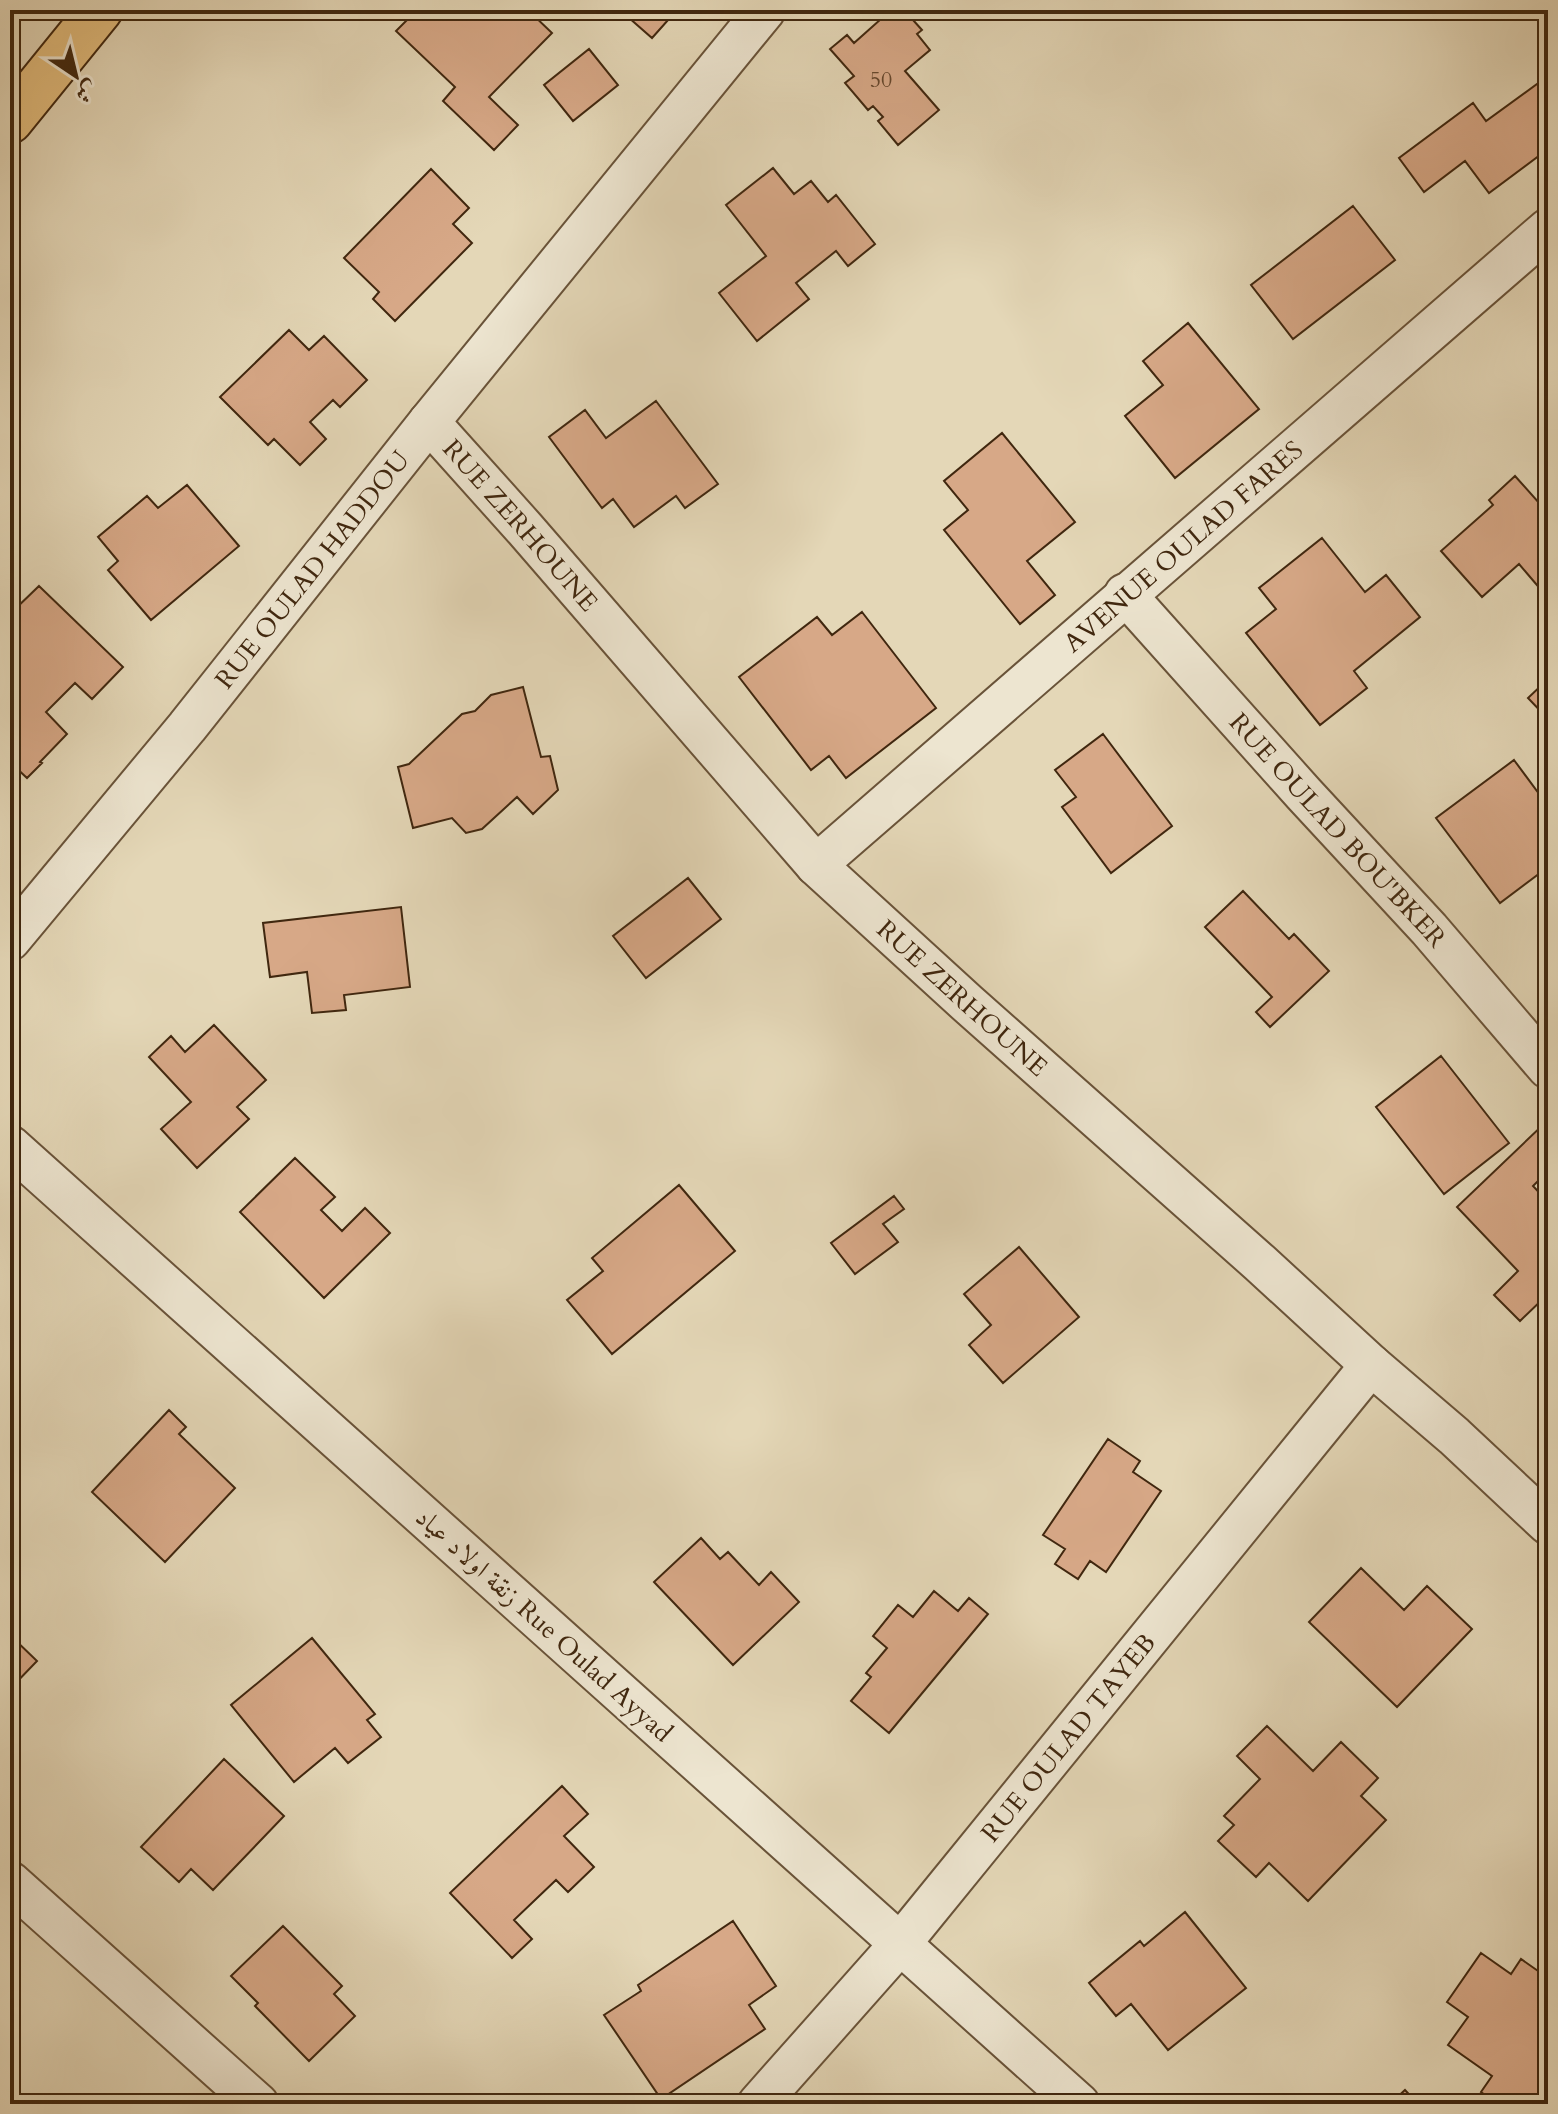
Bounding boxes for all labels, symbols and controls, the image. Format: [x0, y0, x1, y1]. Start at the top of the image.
north arrow [36, 36, 116, 116]
house number: 50 [870, 65, 892, 95]
text: ش [69, 73, 104, 110]
street label: RUE ZERHOUNE [435, 432, 606, 619]
street label: AVENUE OULAD FARES [1056, 432, 1310, 660]
street label: RUE OULAD HADDOU [207, 443, 417, 696]
street label: RUE OULAD BOU'BKER [1222, 705, 1455, 955]
street label: RUE ZERHOUNE [869, 912, 1055, 1084]
street label: زنقة اولاد عياد Rue Oulad Ayyad [408, 1500, 680, 1750]
street label: RUE OULAD TAYEB [973, 1626, 1163, 1849]

